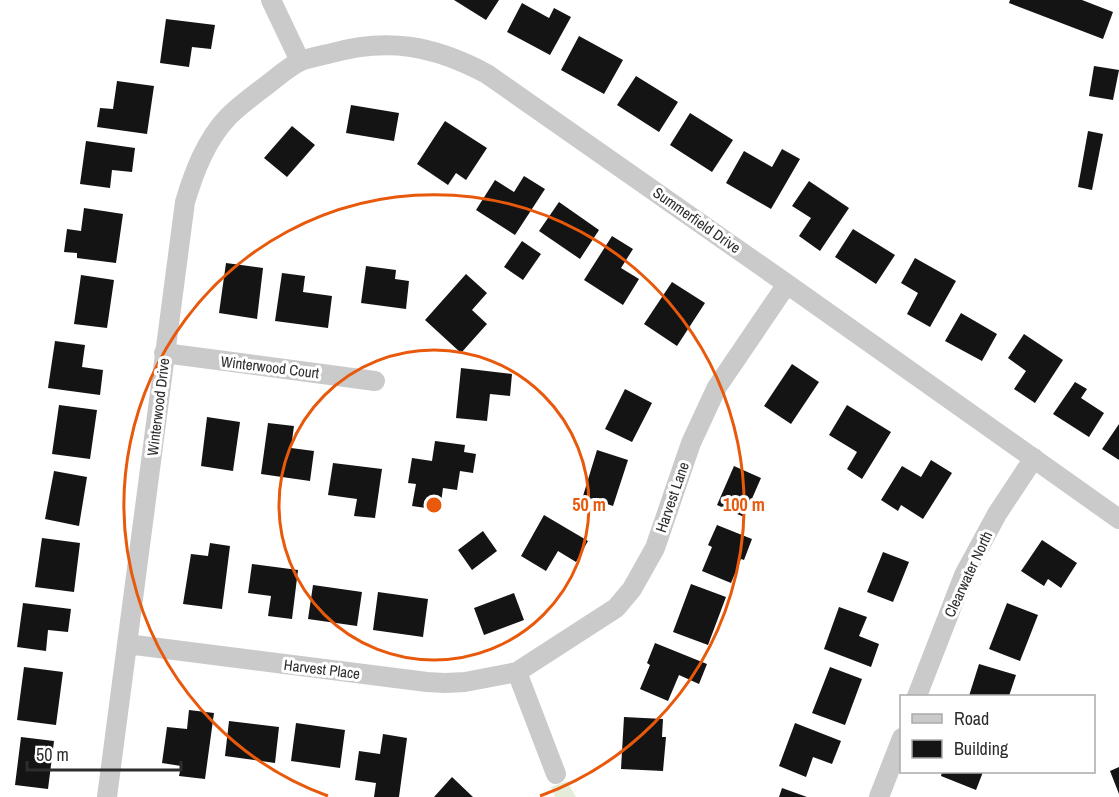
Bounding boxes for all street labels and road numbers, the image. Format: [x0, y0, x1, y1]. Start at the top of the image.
street label: Summerfield Drive [649, 182, 745, 258]
street label: Winterwood Court [220, 351, 321, 384]
street label: Winterwood Drive [142, 357, 174, 457]
street label: Harvest Lane [650, 459, 694, 535]
street label: Clearwater North [939, 527, 997, 621]
street label: Harvest Place [283, 654, 361, 684]

